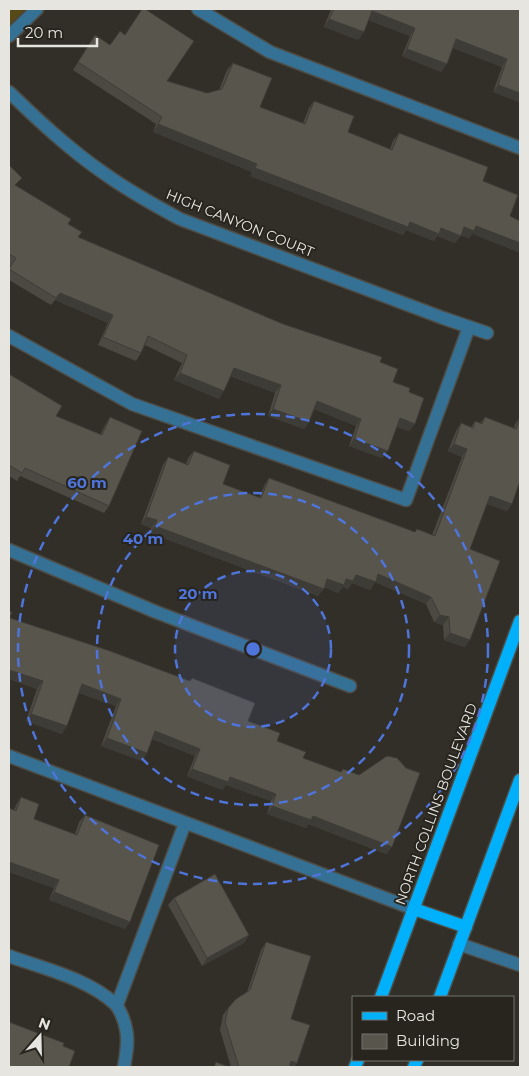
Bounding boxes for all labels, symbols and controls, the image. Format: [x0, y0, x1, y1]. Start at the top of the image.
scale bar [18, 15, 96, 47]
text: 20 m [25, 23, 63, 42]
street label: HIGH CANYON COURT [163, 185, 317, 261]
text: 60 m [67, 473, 107, 492]
text: 40 m [123, 529, 163, 548]
text: 20 m [178, 584, 218, 603]
centre of rings [244, 640, 262, 658]
street label: NORTH COLLINS BOULEVARD [391, 701, 481, 907]
legend [352, 996, 514, 1061]
text: Road [396, 1006, 435, 1025]
north arrow [15, 1011, 65, 1061]
text: N [36, 1013, 53, 1034]
text: Building [396, 1031, 460, 1050]

